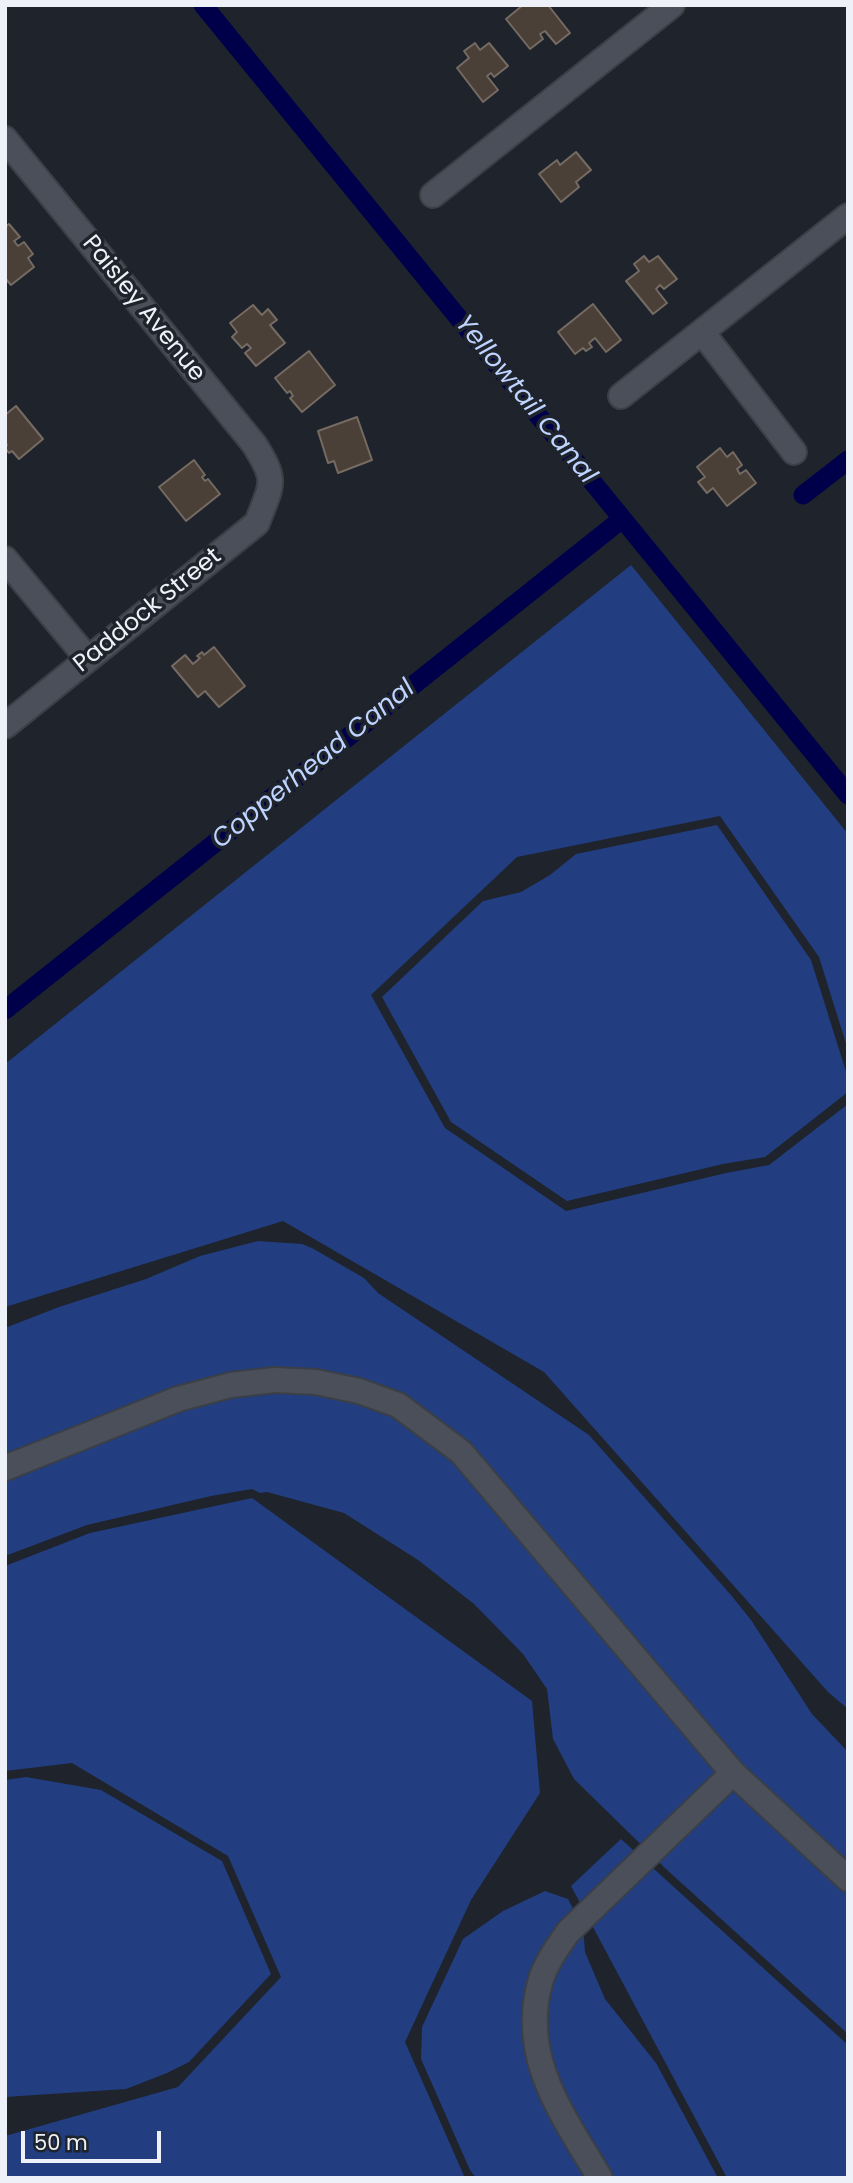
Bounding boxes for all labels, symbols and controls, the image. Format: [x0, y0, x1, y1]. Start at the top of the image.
street label: Paisley Avenue [75, 230, 211, 388]
water label: Yellowtail Canal [447, 309, 603, 491]
street label: Paddock Street [68, 543, 228, 679]
water label: Copperhead Canal [206, 674, 422, 856]
scale bar [24, 2116, 164, 2160]
text: 50 m [34, 2128, 88, 2157]

